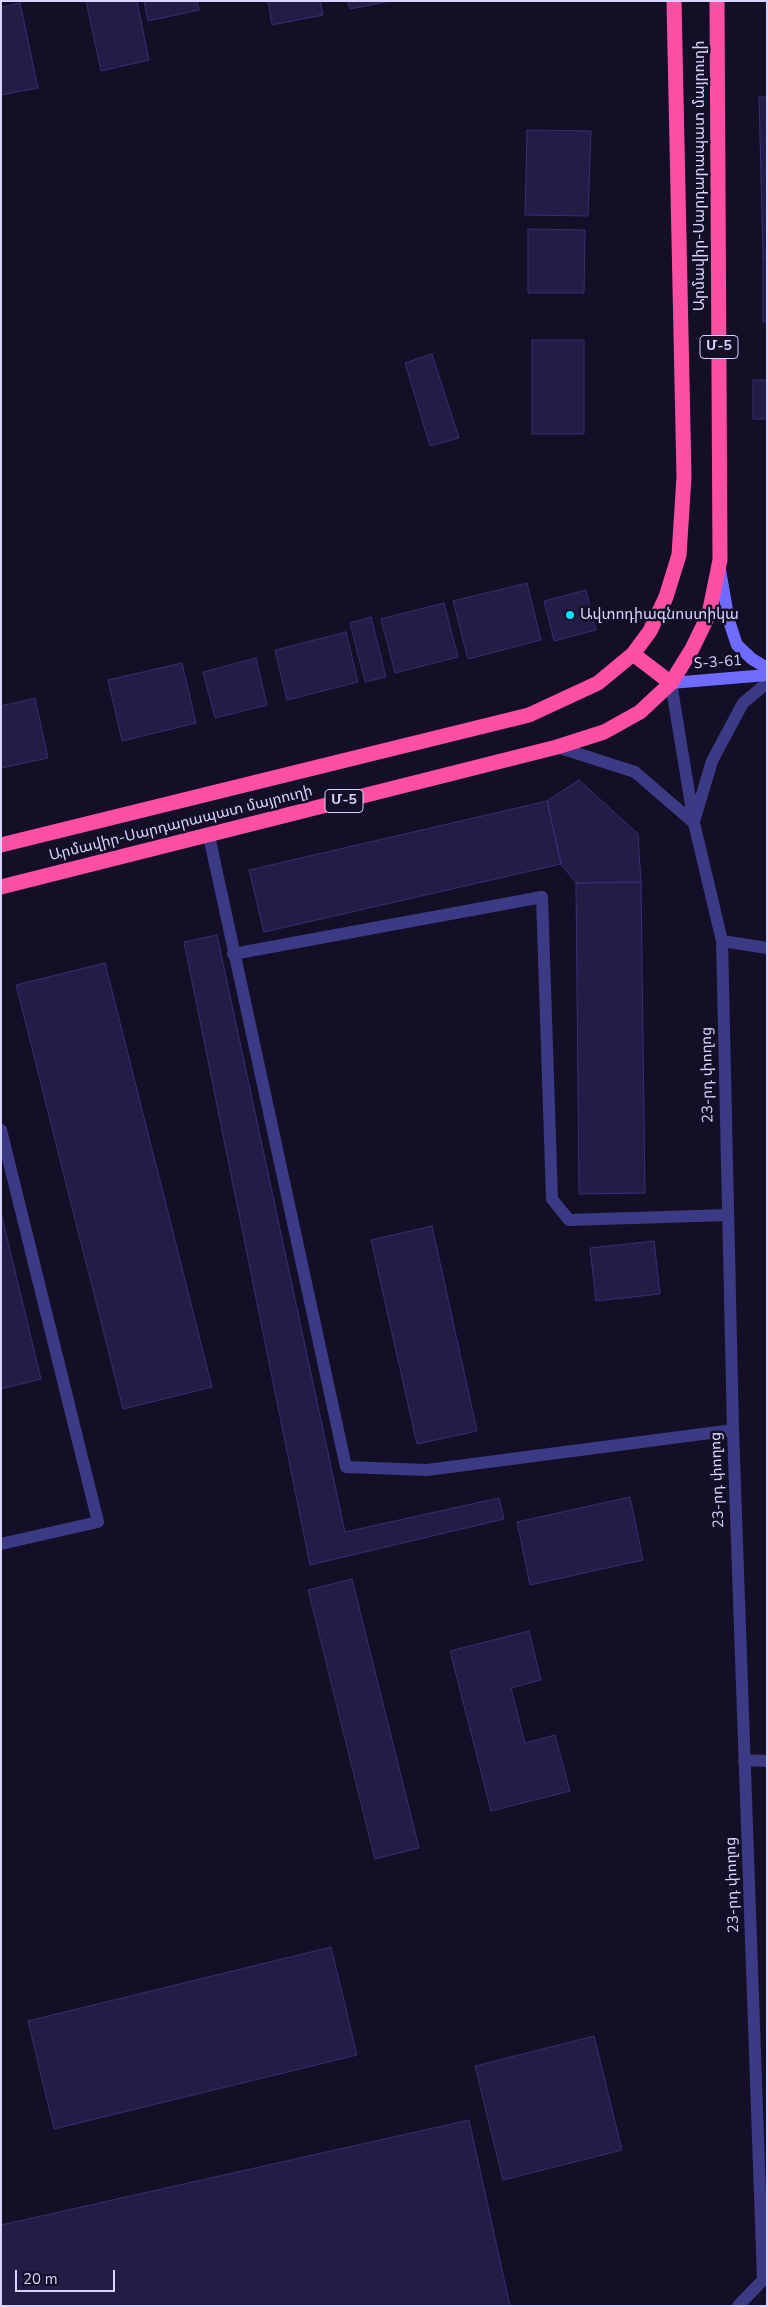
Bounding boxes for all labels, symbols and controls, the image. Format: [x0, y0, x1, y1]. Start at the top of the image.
street label: Արմավիր-Սարդարապատ մայրուղի [691, 41, 709, 311]
road number: Մ-5 [700, 336, 738, 358]
place label: Ավտոդիագնոստիկա [580, 606, 739, 624]
marker: Ավտոդիագնոստիկա [564, 609, 576, 621]
street label: Տ-3-61 [693, 652, 743, 674]
street label: Արմավիր-Սարդարապատ մայրուղի [47, 783, 315, 865]
road number: Մ-5 [325, 789, 363, 812]
street label: 23-րդ փողոց [698, 1027, 718, 1123]
street label: 23-րդ փողոց [707, 1432, 729, 1528]
street label: 23-րդ փողոց [722, 1837, 744, 1933]
scale bar [18, 2260, 118, 2292]
text: 20 m [23, 2269, 58, 2289]

